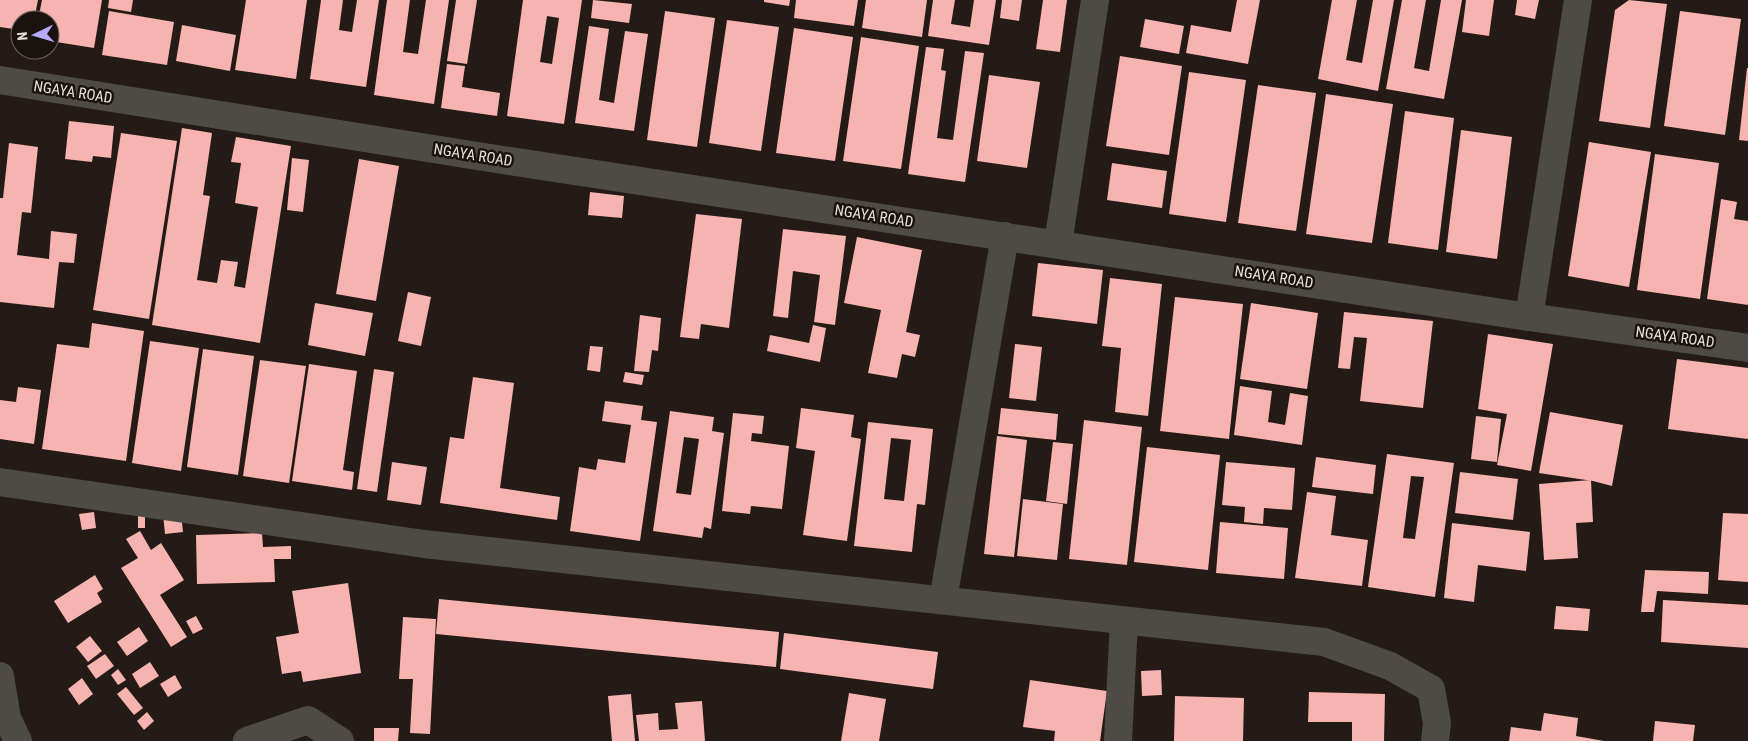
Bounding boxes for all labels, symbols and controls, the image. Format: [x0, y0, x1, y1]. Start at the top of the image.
north arrow [10, 10, 60, 60]
text: N [14, 31, 30, 41]
street label: NGAYA ROAD [32, 77, 114, 107]
street label: NGAYA ROAD [432, 140, 514, 170]
street label: NGAYA ROAD [833, 201, 915, 231]
street label: NGAYA ROAD [1233, 262, 1315, 292]
street label: NGAYA ROAD [1634, 323, 1716, 351]

